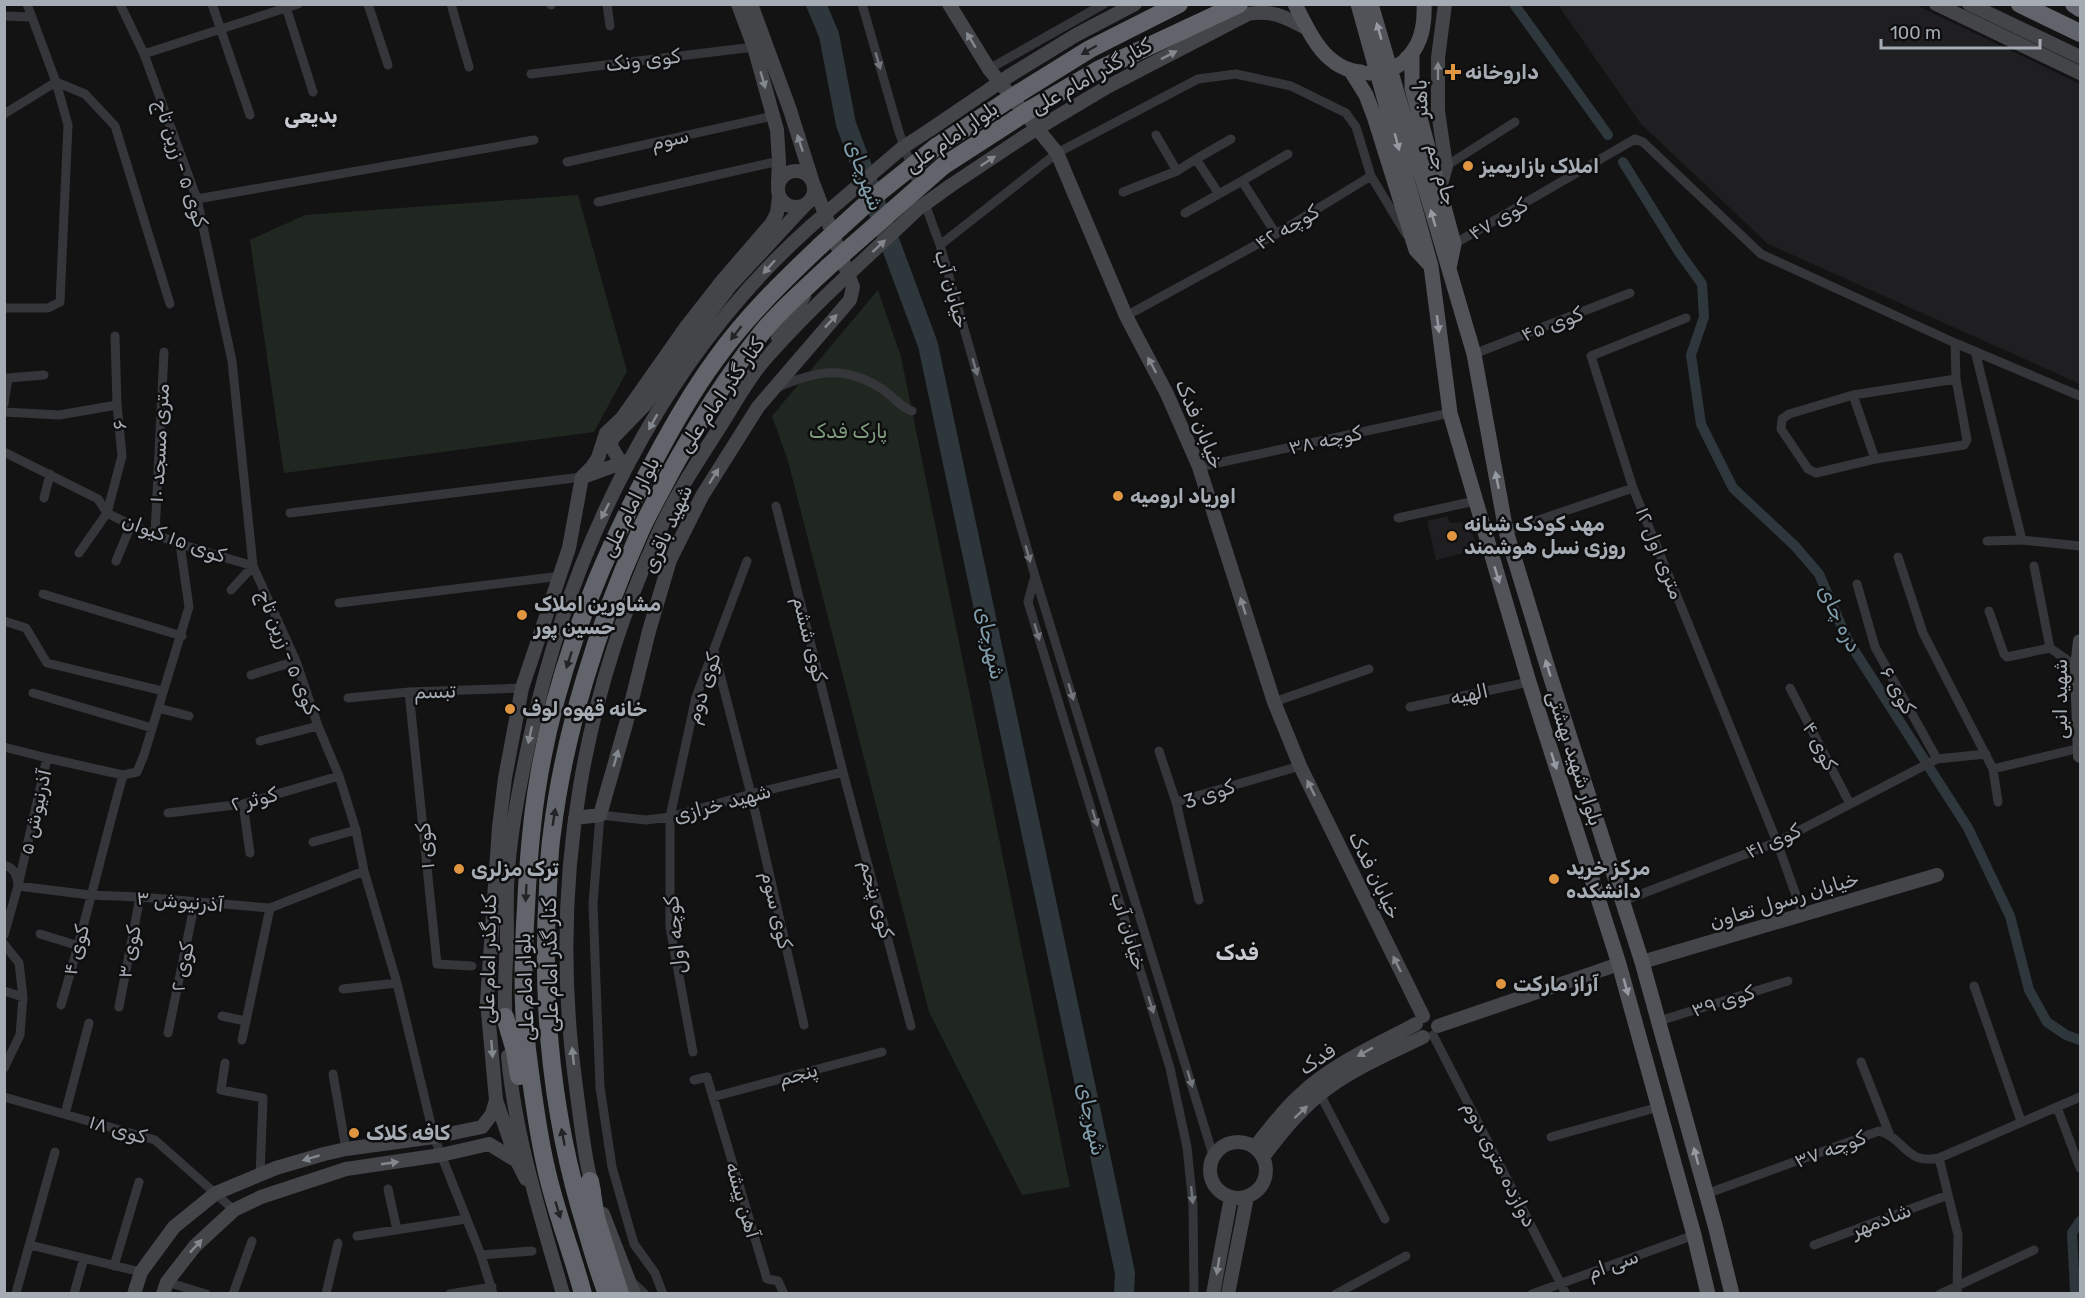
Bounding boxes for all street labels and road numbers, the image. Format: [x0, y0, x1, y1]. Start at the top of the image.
street label: کنار گذر امام علی [1026, 33, 1157, 121]
street label: کوی ونک [604, 44, 682, 76]
street label: باهنر [1407, 79, 1433, 120]
street label: کوی ۵ - زرین تاج [147, 96, 213, 231]
street label: بلوار امام علی [900, 96, 1003, 180]
street label: سوم [649, 123, 692, 157]
street label: جام جم [1420, 140, 1462, 208]
street label: کوی ۴۷ [1464, 193, 1532, 245]
street label: کوچه ۴۲ [1251, 199, 1323, 255]
street label: خیابان آب [929, 247, 975, 331]
street label: کوی ۴۵ [1518, 301, 1586, 347]
street label: کنار گذر امام علی [673, 333, 771, 458]
street label: خیابان فدک [1170, 376, 1230, 472]
street label: ۱۰ متری مسجد [144, 383, 174, 503]
street label: ۶ [107, 418, 131, 432]
street label: کوچه ۳۸ [1286, 421, 1364, 459]
street label: بلوار امام علی [595, 453, 666, 562]
street label: شهید باقری [637, 481, 697, 577]
street label: ۱۲ متری اول [1631, 503, 1689, 603]
street label: کوی ۱۵ کیوان [119, 508, 229, 568]
street label: کوی ۵ - زرین تاج [250, 586, 324, 719]
street label: کوی ششم [787, 594, 832, 684]
street label: کوی دوم [680, 650, 728, 727]
street label: شهید انبی [2048, 659, 2072, 739]
street label: کوی ۶ [1875, 662, 1921, 718]
street label: تبسم [414, 678, 457, 705]
street label: الهیه [1448, 678, 1490, 710]
street label: بلوار شهید بهشتی [1542, 687, 1608, 829]
street label: کوی ۴ [1798, 718, 1842, 774]
street label: آذرنیوش ۵ [13, 767, 57, 857]
street label: کوی 3 [1180, 774, 1238, 814]
street label: شهید خرازی [670, 778, 774, 828]
street label: کوثر ۲ [228, 782, 280, 816]
street label: کوی ۴۱ [1742, 818, 1804, 864]
street label: کوی ۱ [411, 822, 439, 870]
street label: خیابان فدک [1343, 827, 1407, 923]
street label: کوی پنجم [853, 857, 899, 941]
street label: خیابان رسول تعاون [1706, 866, 1862, 934]
street label: کوی سوم [755, 869, 798, 951]
street label: آذرنیوش ۳ [135, 885, 225, 917]
street label: خیابان آب [1106, 889, 1152, 973]
street label: کنارگذر امام علی [475, 894, 503, 1024]
street label: کوچه اول [659, 895, 691, 975]
street label: کنار گذر امام علی [537, 897, 565, 1033]
street label: کوی ۴ [58, 922, 94, 978]
street label: کوی ۳ [112, 924, 146, 980]
street label: بلوار امام علی [511, 932, 541, 1042]
street label: کوی ۲ [165, 940, 199, 994]
street label: کوی ۳۹ [1689, 980, 1757, 1022]
street label: فدک [1294, 1038, 1340, 1080]
street label: پنجم [776, 1057, 821, 1093]
street label: دوازده متری دوم [1456, 1097, 1542, 1232]
street label: کوی ۱۸ [86, 1109, 150, 1149]
street label: کوچه ۳۷ [1791, 1125, 1869, 1173]
street label: آهن پیشه [719, 1159, 765, 1241]
street label: شادمهر [1847, 1198, 1914, 1243]
street label: سی ام [1584, 1244, 1642, 1286]

